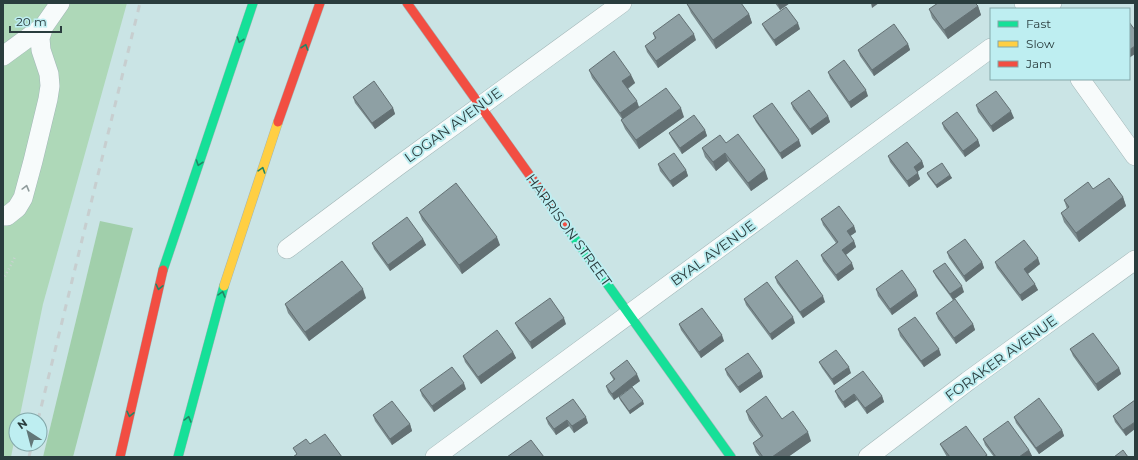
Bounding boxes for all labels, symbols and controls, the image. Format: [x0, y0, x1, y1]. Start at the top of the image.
scale bar [10, 8, 61, 34]
legend [990, 8, 1130, 80]
text: 20 m [16, 14, 47, 29]
text: Fast [1026, 16, 1051, 31]
one-way arrow [236, 36, 245, 43]
text: Slow [1026, 36, 1055, 51]
one-way arrow [300, 44, 308, 51]
text: Jam [1025, 56, 1052, 71]
street label: LOGAN AVENUE [401, 84, 505, 166]
one-way arrow [195, 160, 204, 167]
one-way arrow [257, 167, 266, 174]
street label: HARRISON STREET [522, 170, 616, 290]
one-way arrow [21, 184, 30, 191]
street label: BYAL AVENUE [667, 216, 759, 290]
one-way arrow [156, 284, 164, 290]
one-way arrow [217, 291, 226, 298]
street label: FORAKER AVENUE [941, 311, 1061, 405]
one-way arrow [127, 410, 135, 417]
north arrow [8, 412, 48, 452]
text: N [14, 416, 30, 432]
one-way arrow [183, 416, 192, 423]

